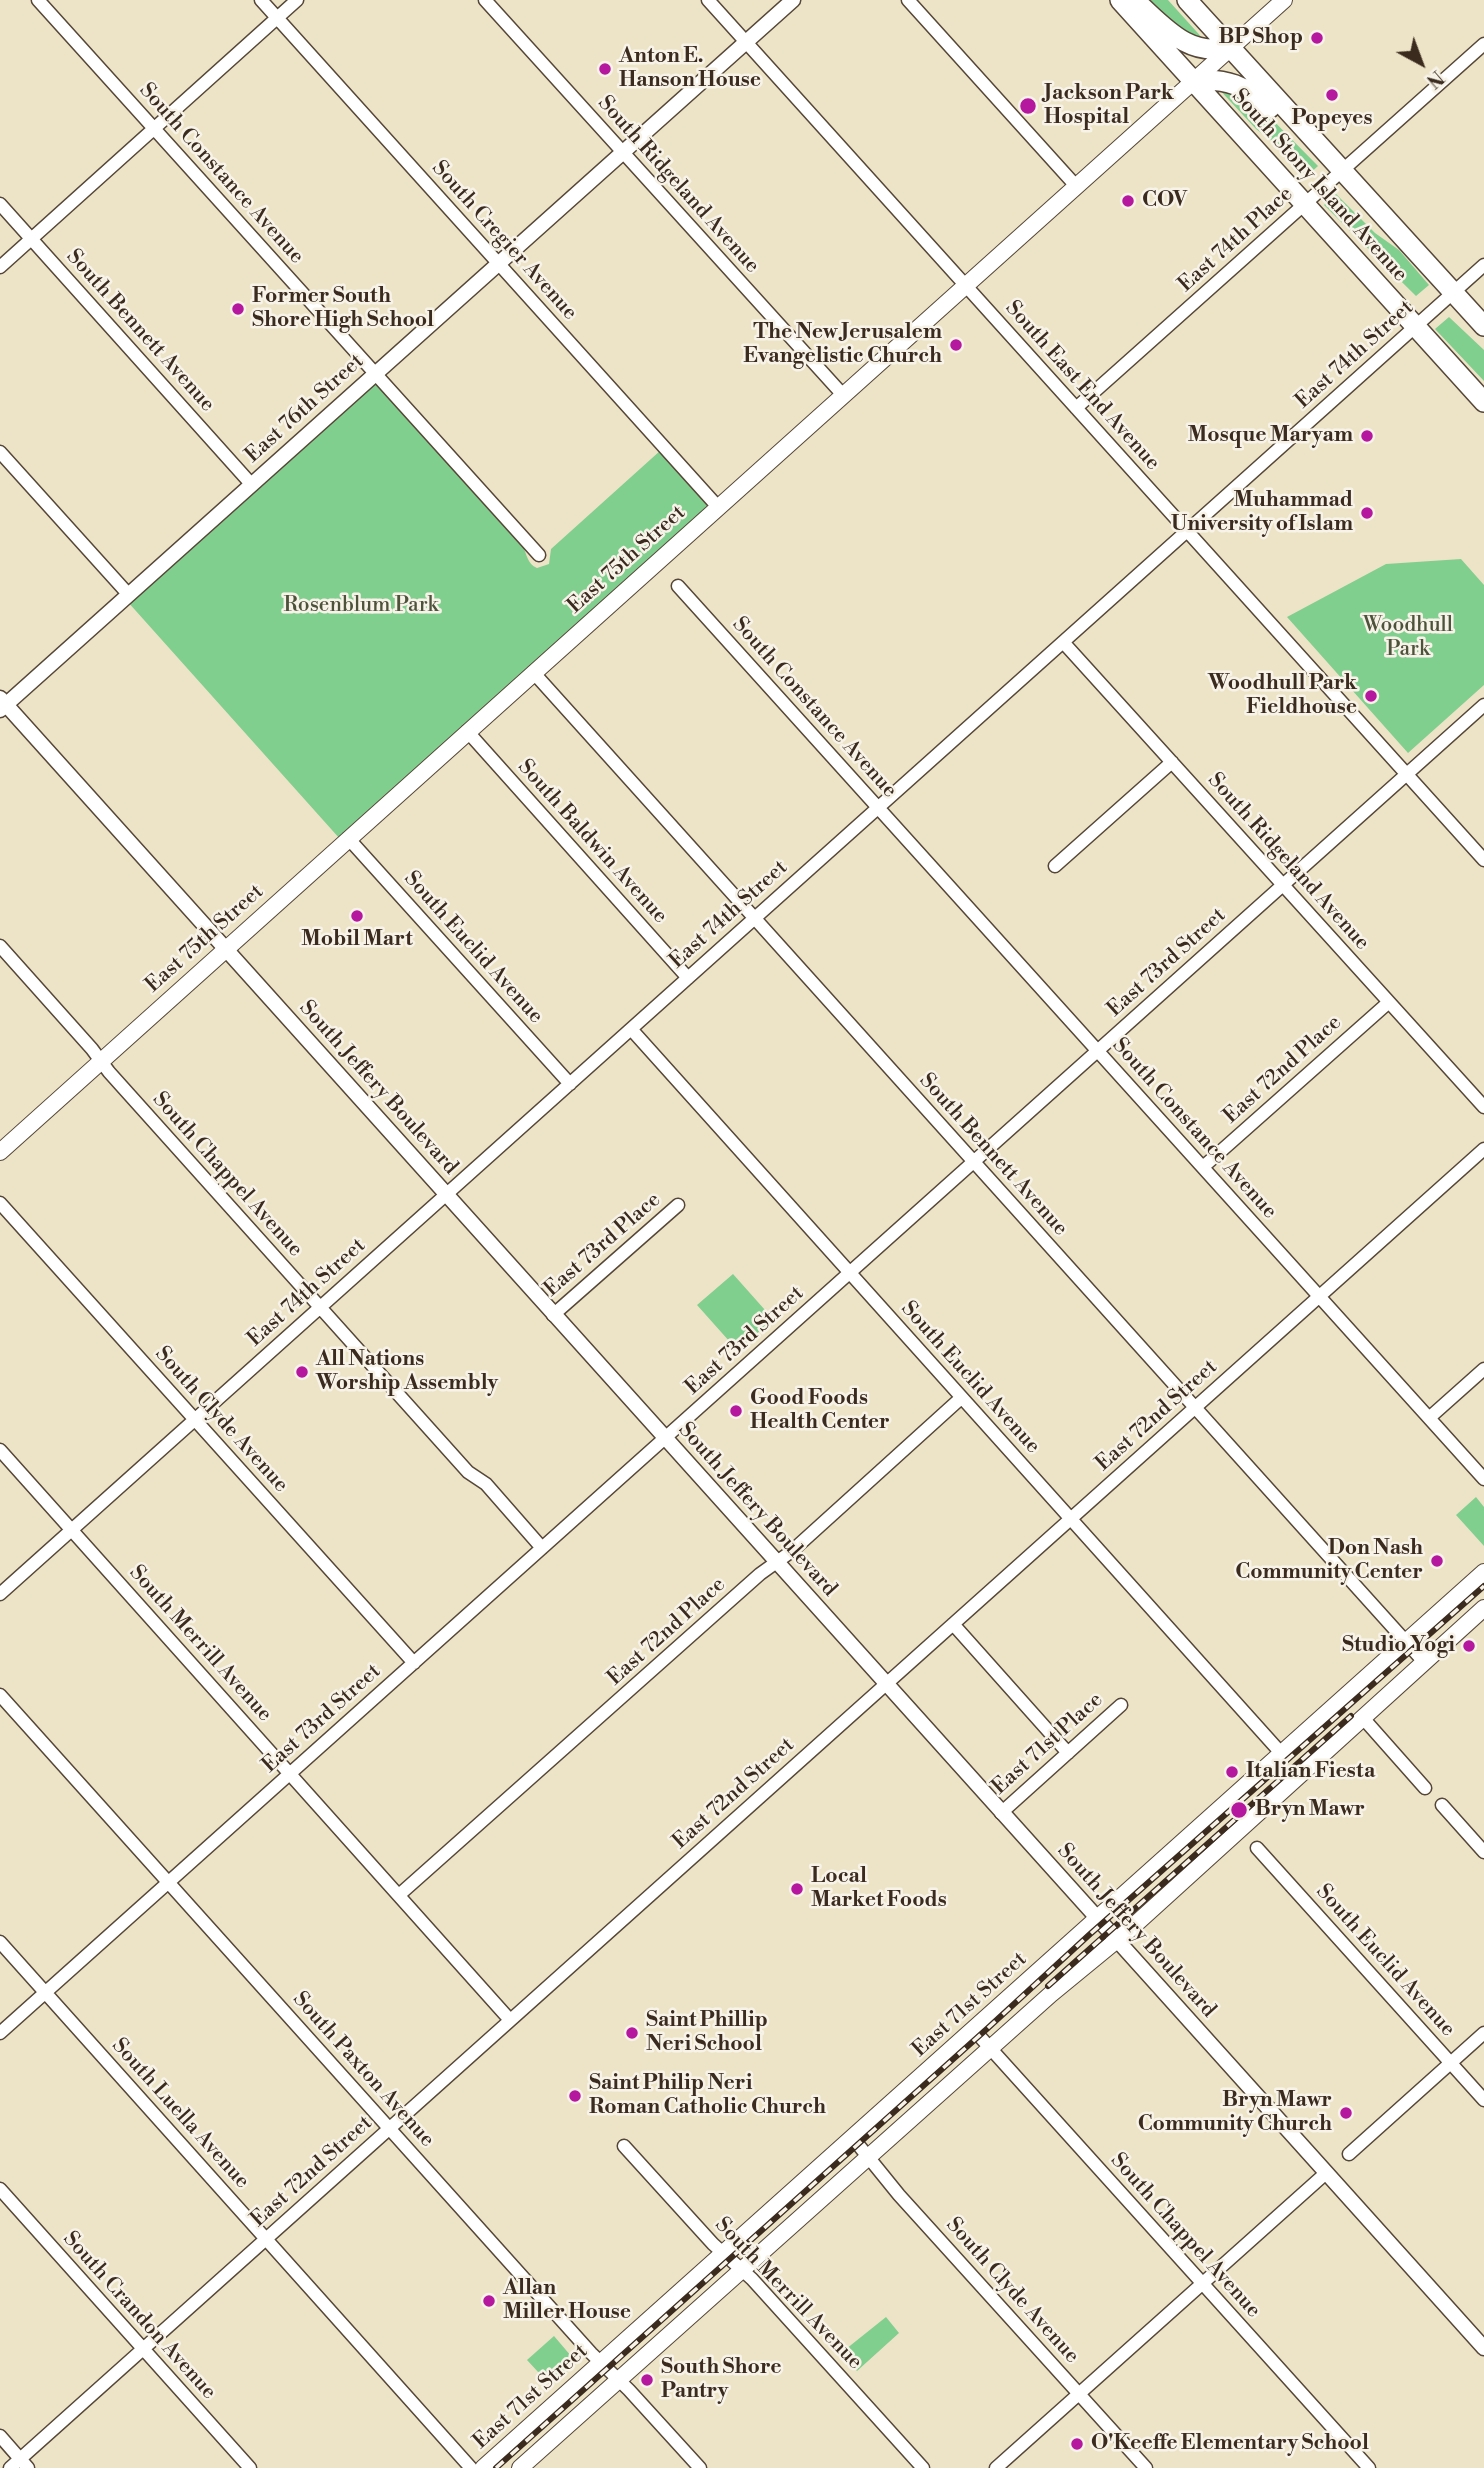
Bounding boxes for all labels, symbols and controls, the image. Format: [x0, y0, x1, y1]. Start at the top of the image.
place label: BP Shop [1219, 25, 1303, 51]
north arrow [1386, 28, 1456, 98]
marker: BP Shop [1309, 30, 1325, 46]
place label: Anton E. Hanson House [619, 44, 761, 94]
marker: Anton E. Hanson House [597, 61, 613, 77]
text: N [1421, 65, 1448, 93]
street label: South Constance Avenue [133, 79, 309, 269]
place label: Jackson Park Hospital [1044, 81, 1174, 131]
street label: South Stony Island Avenue [1226, 85, 1412, 287]
marker: Popeyes [1324, 87, 1340, 103]
street label: South Ridgeland Avenue [592, 91, 764, 279]
marker: Jackson Park Hospital [1018, 96, 1038, 116]
place label: Popeyes [1292, 106, 1372, 132]
street label: South Cregier Avenue [426, 156, 582, 326]
street label: East 74th Place [1174, 182, 1298, 298]
place label: COV [1142, 188, 1187, 214]
marker: COV [1120, 193, 1136, 209]
street label: South Bennett Avenue [60, 245, 220, 417]
place label: Former South Shore High School [252, 284, 434, 334]
street label: South East End Avenue [999, 296, 1165, 476]
street label: East 74th Street [1291, 296, 1419, 414]
marker: Former South Shore High School [230, 301, 246, 317]
place label: The New Jerusalem Evangelistic Church [743, 320, 942, 370]
marker: The New Jerusalem Evangelistic Church [948, 337, 964, 353]
street label: East 76th Street [241, 349, 369, 469]
place label: Mosque Maryam [1188, 423, 1353, 449]
marker: Mosque Maryam [1359, 428, 1375, 444]
place label: Muhammad University of Islam [1171, 488, 1353, 538]
street label: East 75th Street [563, 501, 691, 619]
marker: Muhammad University of Islam [1359, 505, 1375, 521]
park label: Rosenblum Park [283, 593, 439, 619]
street label: South Constance Avenue [726, 613, 902, 803]
park label: Woodhull Park [1363, 613, 1453, 663]
place label: Woodhull Park Fieldhouse [1208, 671, 1357, 721]
marker: Woodhull Park Fieldhouse [1363, 688, 1379, 704]
street label: South Baldwin Avenue [512, 755, 672, 929]
street label: South Ridgeland Avenue [1202, 768, 1374, 956]
street label: East 74th Street [665, 856, 793, 974]
street label: South Euclid Avenue [398, 867, 548, 1029]
street label: East 75th Street [141, 880, 269, 998]
street label: East 73rd Street [1103, 903, 1231, 1023]
marker: Mobil Mart [349, 908, 365, 924]
place label: Mobil Mart [301, 927, 413, 953]
street label: South Jeffery Boulevard [293, 996, 463, 1180]
street label: East 72nd Place [1219, 1011, 1347, 1129]
street label: South Constance Avenue [1106, 1034, 1282, 1224]
street label: South Bennett Avenue [913, 1069, 1073, 1241]
street label: South Chappel Avenue [147, 1088, 307, 1262]
street label: East 73rd Place [540, 1188, 666, 1302]
street label: East 74th Street [243, 1234, 371, 1352]
street label: East 73rd Street [681, 1281, 809, 1401]
street label: South Euclid Avenue [895, 1297, 1045, 1459]
street label: South Clyde Avenue [149, 1342, 293, 1498]
place label: All Nations Worship Assembly [316, 1347, 498, 1397]
street label: East 72nd Street [1091, 1355, 1223, 1477]
marker: All Nations Worship Assembly [294, 1364, 310, 1380]
place label: Good Foods Health Center [750, 1386, 890, 1436]
marker: Good Foods Health Center [728, 1403, 744, 1419]
street label: South Jeffery Boulevard [672, 1418, 842, 1602]
place label: Don Nash Community Center [1235, 1536, 1423, 1586]
marker: Don Nash Community Center [1429, 1553, 1445, 1569]
street label: South Merrill Avenue [123, 1561, 277, 1727]
street label: East 72nd Place [603, 1573, 731, 1691]
place label: Studio Yogi [1342, 1633, 1455, 1659]
marker: Studio Yogi [1461, 1638, 1477, 1654]
street label: East 73rd Street [258, 1659, 386, 1779]
street label: East 71st Place [987, 1688, 1109, 1800]
street label: East 72nd Street [668, 1733, 800, 1855]
place label: Italian Fiesta [1246, 1759, 1375, 1785]
marker: Italian Fiesta [1224, 1764, 1240, 1780]
place label: Bryn Mawr [1255, 1797, 1365, 1823]
marker: Bryn Mawr [1229, 1800, 1249, 1820]
street label: South Jeffery Boulevard [1051, 1839, 1221, 2023]
place label: Local Market Foods [811, 1864, 947, 1914]
street label: South Euclid Avenue [1310, 1880, 1460, 2042]
marker: Local Market Foods [789, 1881, 805, 1897]
street label: East 71st Street [908, 1947, 1032, 2063]
street label: South Paxton Avenue [287, 1987, 439, 2153]
place label: Saint Phillip Neri School [646, 2008, 768, 2058]
marker: Saint Phillip Neri School [624, 2025, 640, 2041]
street label: South Luella Avenue [106, 2034, 254, 2194]
place label: Saint Philip Neri Roman Catholic Church [589, 2071, 826, 2121]
marker: Saint Philip Neri Roman Catholic Church [567, 2088, 583, 2104]
place label: Bryn Mawr Community Church [1138, 2088, 1332, 2138]
marker: Bryn Mawr Community Church [1338, 2105, 1354, 2121]
street label: East 72nd Street [246, 2111, 378, 2233]
street label: South Chappel Avenue [1105, 2149, 1265, 2323]
street label: South Merrill Avenue [709, 2213, 867, 2375]
street label: South Clyde Avenue [940, 2213, 1084, 2369]
street label: South Crandon Avenue [57, 2227, 221, 2405]
place label: Allan Miller House [503, 2276, 631, 2326]
marker: Allan Miller House [481, 2293, 497, 2309]
street label: East 71st Street [469, 2339, 593, 2455]
place label: South Shore Pantry [661, 2355, 782, 2405]
marker: South Shore Pantry [639, 2372, 655, 2388]
place label: O'Keeffe Elementary School [1091, 2431, 1369, 2457]
marker: O'Keeffe Elementary School [1069, 2436, 1085, 2452]

